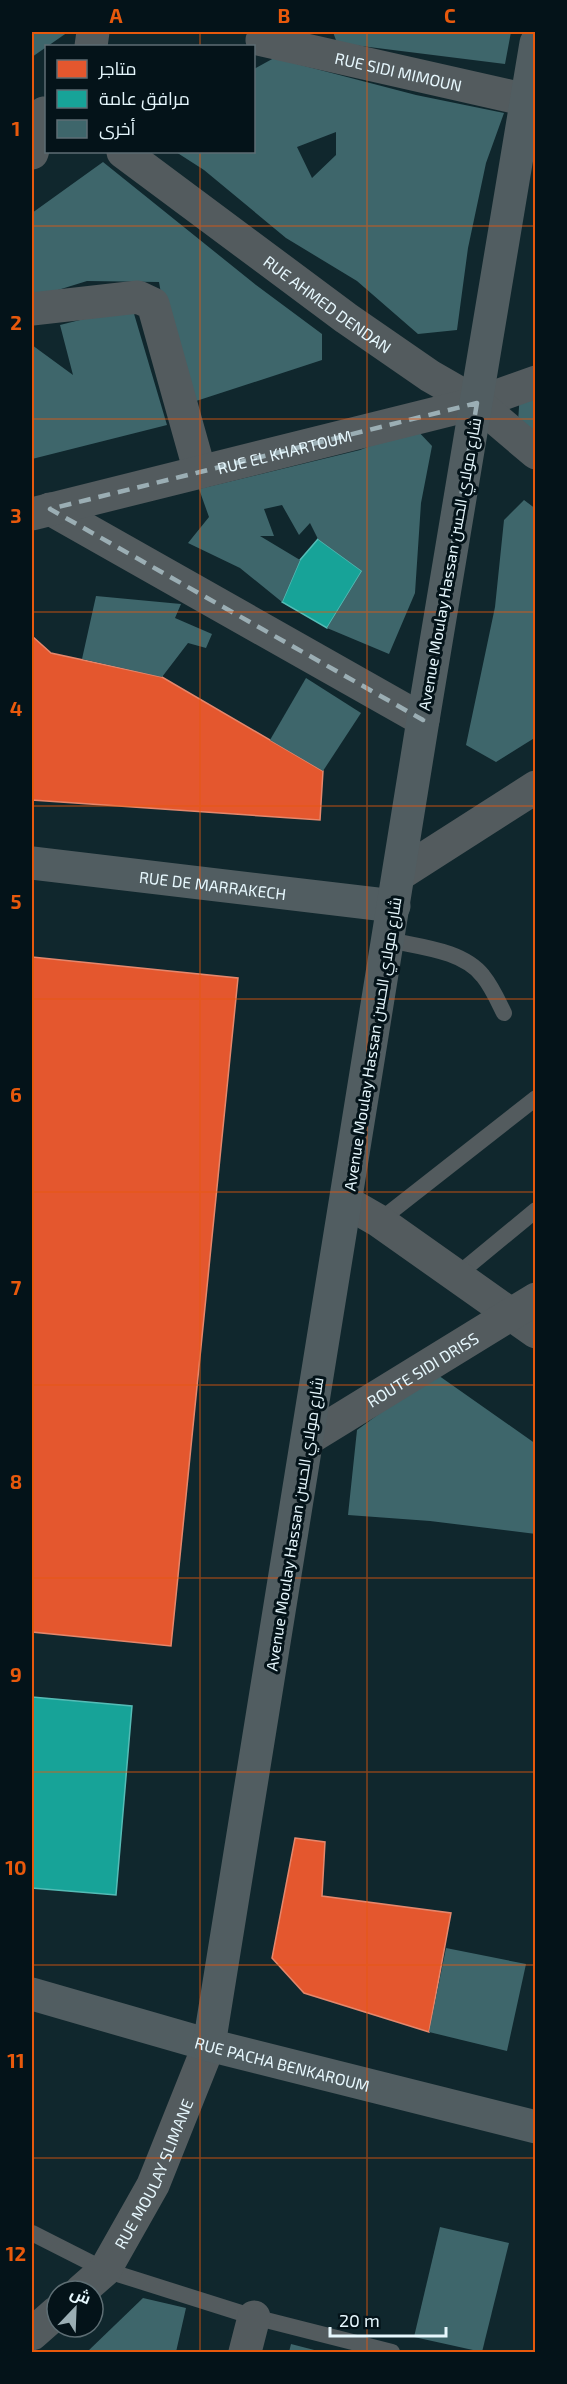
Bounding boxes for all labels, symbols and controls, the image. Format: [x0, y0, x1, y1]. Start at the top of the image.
text: A [109, 3, 123, 27]
text: B [278, 3, 290, 27]
text: C [444, 3, 456, 27]
legend [45, 45, 255, 153]
street label: RUE SIDI MIMOUN [333, 47, 464, 94]
text: متاجر [98, 57, 137, 80]
text: مرافق عامة [99, 87, 190, 111]
text: 1 [12, 116, 20, 140]
text: أخرى [99, 117, 136, 140]
street label: RUE AHMED DENDAN [260, 251, 396, 356]
text: 2 [10, 310, 22, 334]
street label: Avenue Moulay Hassan شارع مولاي الحسن [414, 416, 489, 713]
street label: RUE EL KHARTOUM [215, 425, 353, 477]
text: 3 [10, 503, 22, 527]
text: 4 [10, 696, 23, 720]
street label: RUE DE MARRAKECH [138, 866, 287, 903]
text: 5 [10, 889, 22, 913]
street label: Avenue Moulay Hassan شارع مولاي الحسن [339, 896, 410, 1193]
text: 6 [10, 1082, 22, 1106]
text: 7 [11, 1275, 22, 1299]
street label: ROUTE SIDI DRISS [363, 1327, 481, 1410]
street label: Avenue Moulay Hassan شارع مولاي الحسن [261, 1376, 332, 1673]
text: 8 [10, 1469, 22, 1493]
text: 9 [10, 1662, 22, 1686]
text: 10 [5, 1855, 27, 1879]
street label: RUE PACHA BENKAROUM [193, 2032, 372, 2095]
text: 11 [7, 2048, 25, 2072]
street label: RUE MOULAY SLIMANE [110, 2096, 196, 2252]
text: 12 [6, 2241, 26, 2265]
north arrow [45, 2279, 105, 2339]
text: ش [68, 2282, 94, 2308]
scale bar [330, 2300, 446, 2338]
text: 20 m [339, 2309, 380, 2331]

